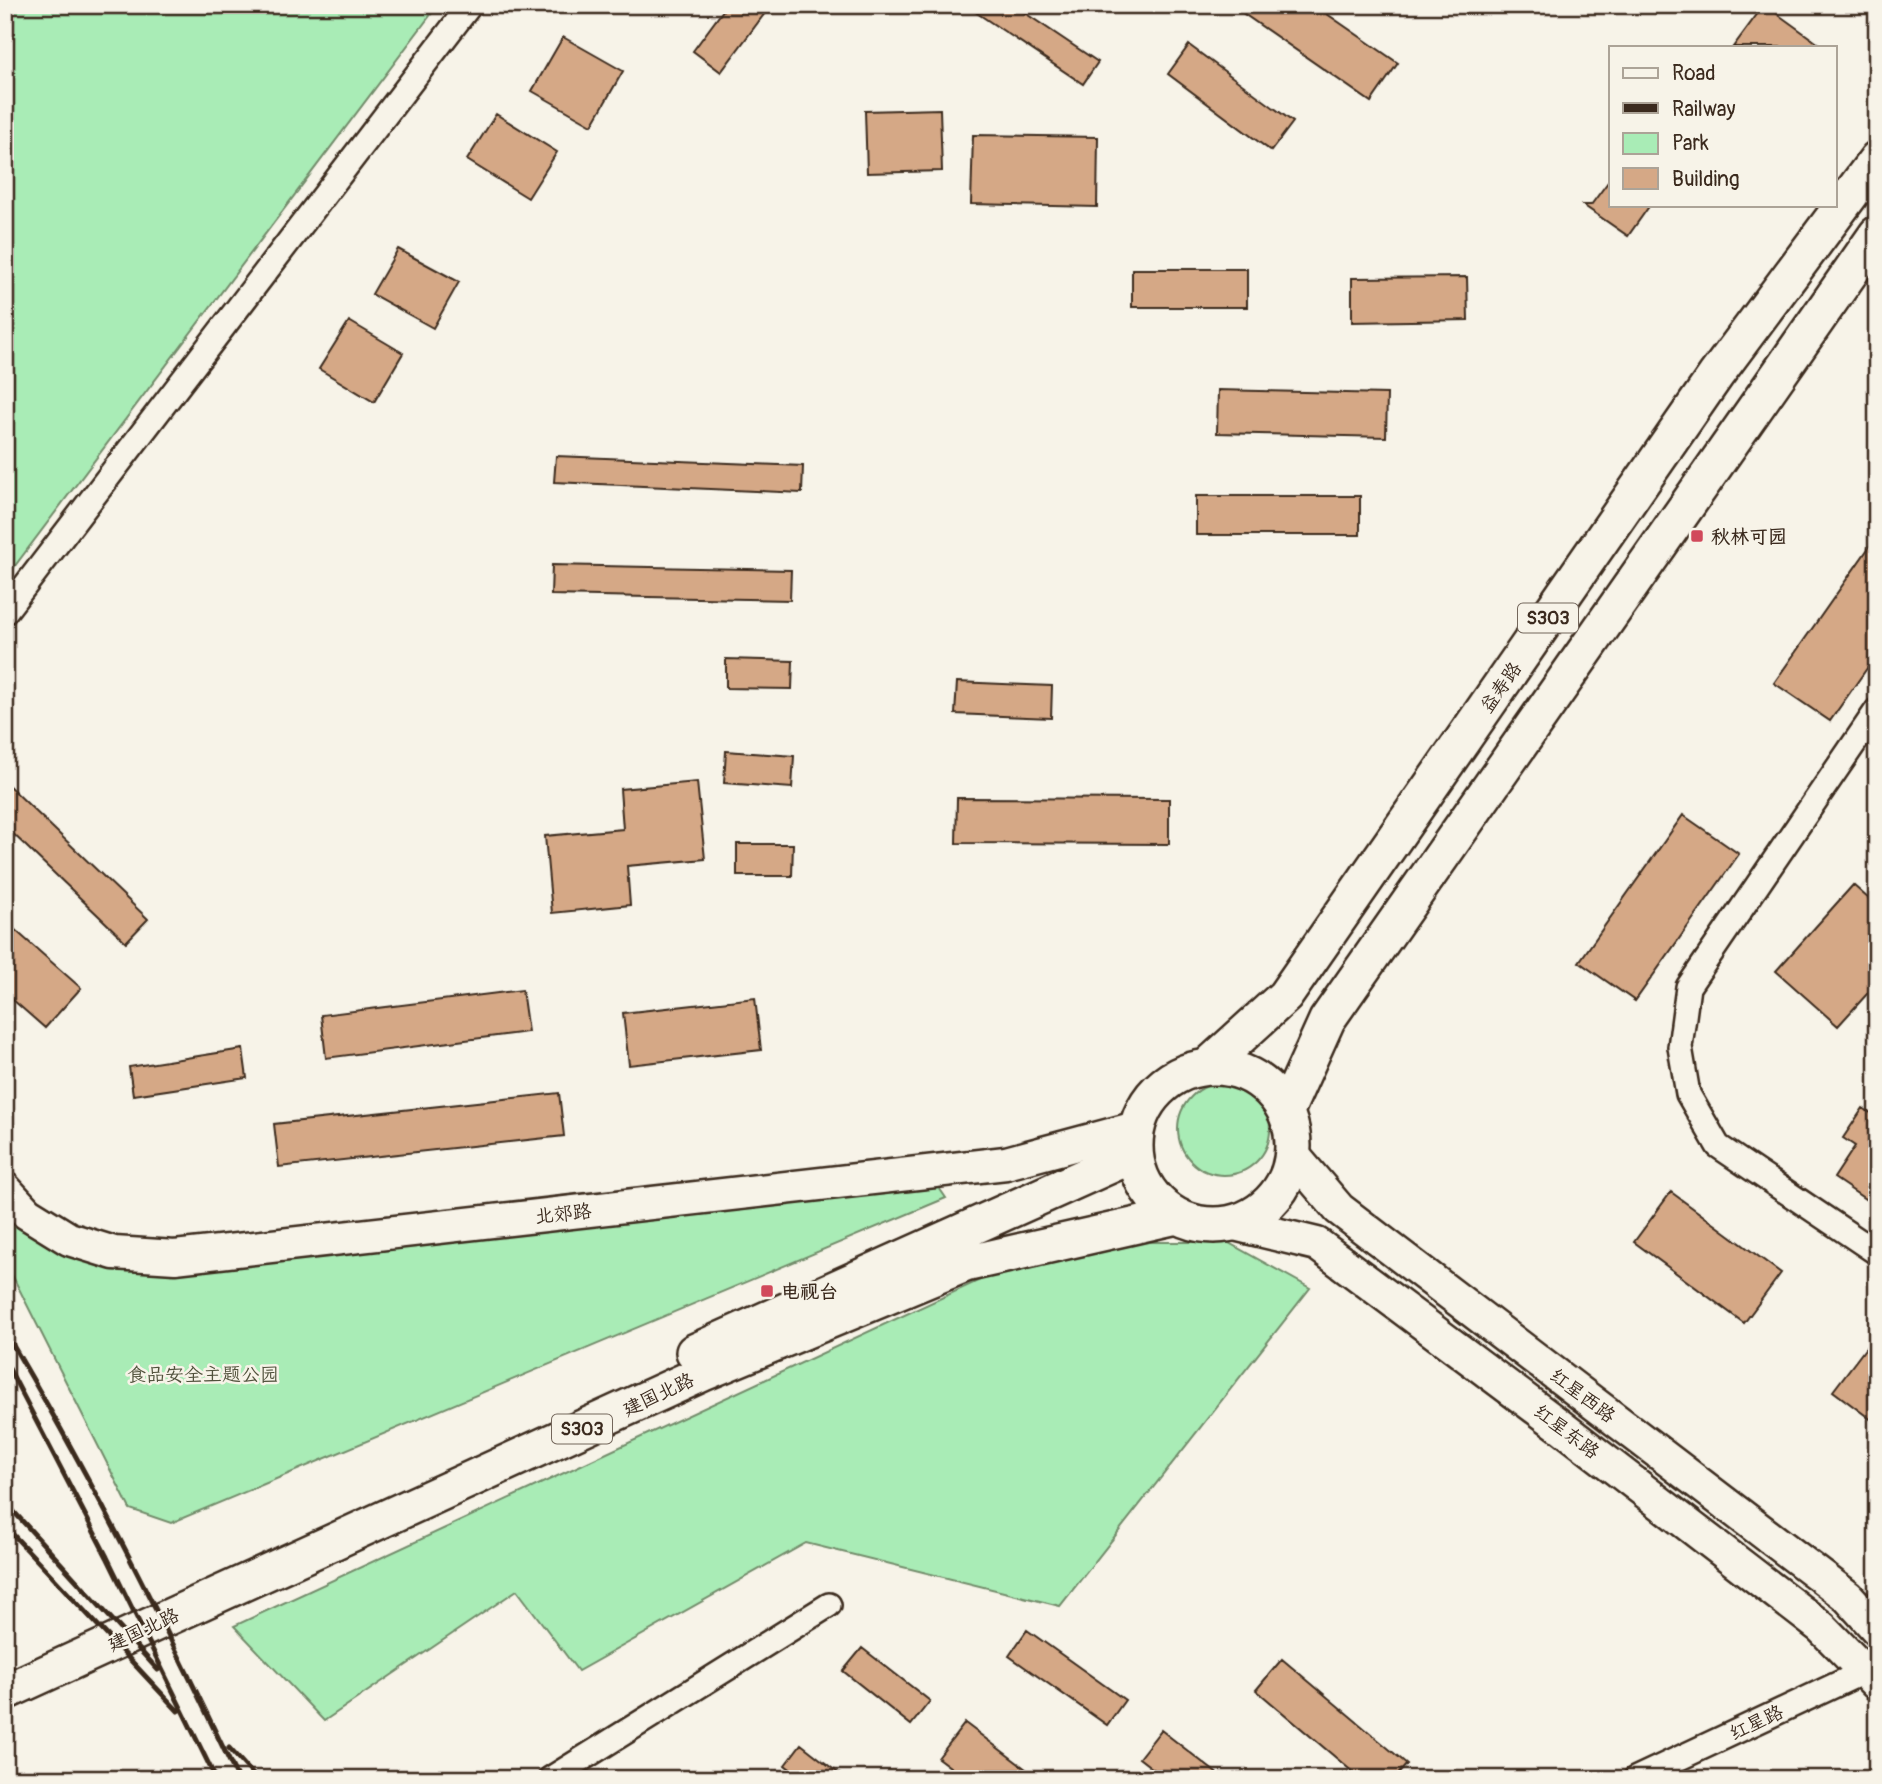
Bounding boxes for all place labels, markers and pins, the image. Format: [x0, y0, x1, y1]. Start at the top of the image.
place label: 秋林可园 [1711, 525, 1787, 549]
marker: 秋林可园 [1689, 528, 1705, 544]
place label: 电视台 [781, 1280, 838, 1304]
marker: 电视台 [759, 1283, 775, 1299]

